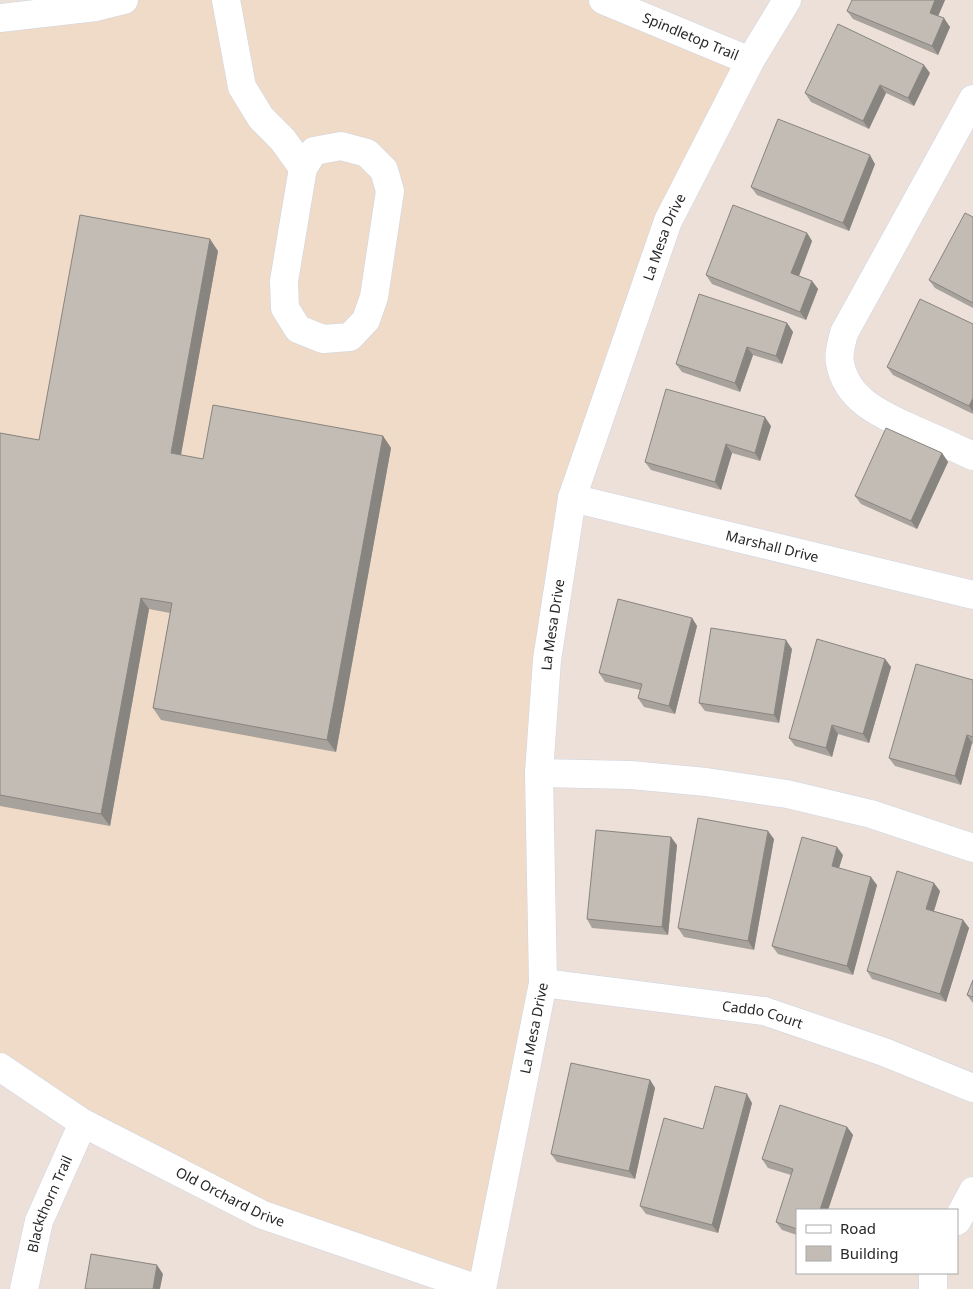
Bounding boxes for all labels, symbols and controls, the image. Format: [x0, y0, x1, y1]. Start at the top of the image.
street label: Spindletop Trail [640, 8, 742, 64]
street label: La Mesa Drive [638, 190, 690, 283]
street label: Marshall Drive [724, 526, 821, 566]
street label: La Mesa Drive [536, 578, 568, 671]
street label: La Mesa Drive [515, 981, 552, 1075]
street label: Caddo Court [721, 996, 806, 1033]
street label: Blackthorn Trail [22, 1152, 76, 1254]
street label: Old Orchard Drive [173, 1162, 287, 1231]
legend [796, 1209, 958, 1274]
text: Road [840, 1218, 876, 1238]
text: Building [840, 1243, 898, 1263]

